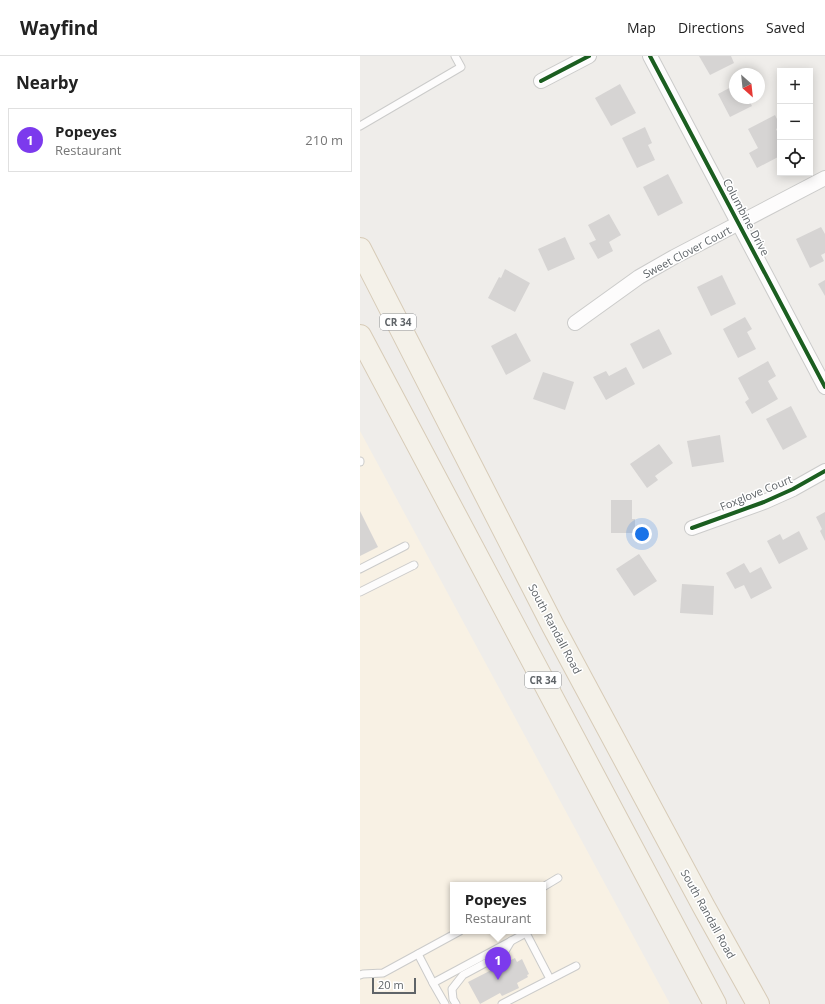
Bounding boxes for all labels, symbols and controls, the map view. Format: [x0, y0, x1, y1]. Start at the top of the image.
text: Wayfind [20, 15, 98, 41]
text: Map [627, 18, 656, 37]
text: Directions [678, 18, 744, 37]
text: Saved [766, 18, 805, 37]
north arrow [729, 68, 765, 104]
map controls [777, 68, 813, 176]
button: + [777, 68, 813, 104]
text: Nearby [16, 71, 78, 94]
button: − [777, 104, 813, 140]
text: Popeyes [55, 121, 117, 141]
text: 1 [26, 131, 34, 149]
text: 210 m [305, 131, 343, 149]
button: locate [777, 140, 813, 176]
text: Restaurant [55, 141, 122, 159]
street label: Columbine Drive [720, 176, 773, 258]
street label: Sweet Clover Court [640, 222, 734, 281]
road number: CR 34 [380, 314, 416, 330]
street label: Foxglove Court [717, 471, 794, 514]
your location [632, 524, 652, 544]
street label: South Randall Road [525, 581, 586, 676]
road number: CR 34 [525, 672, 561, 688]
street label: South Randall Road [678, 866, 739, 961]
popup [450, 882, 546, 934]
text: Popeyes [465, 889, 527, 909]
text: Restaurant [465, 909, 531, 927]
pin: 1 [485, 947, 511, 980]
scale bar [372, 976, 416, 995]
text: 20 m [378, 977, 404, 992]

